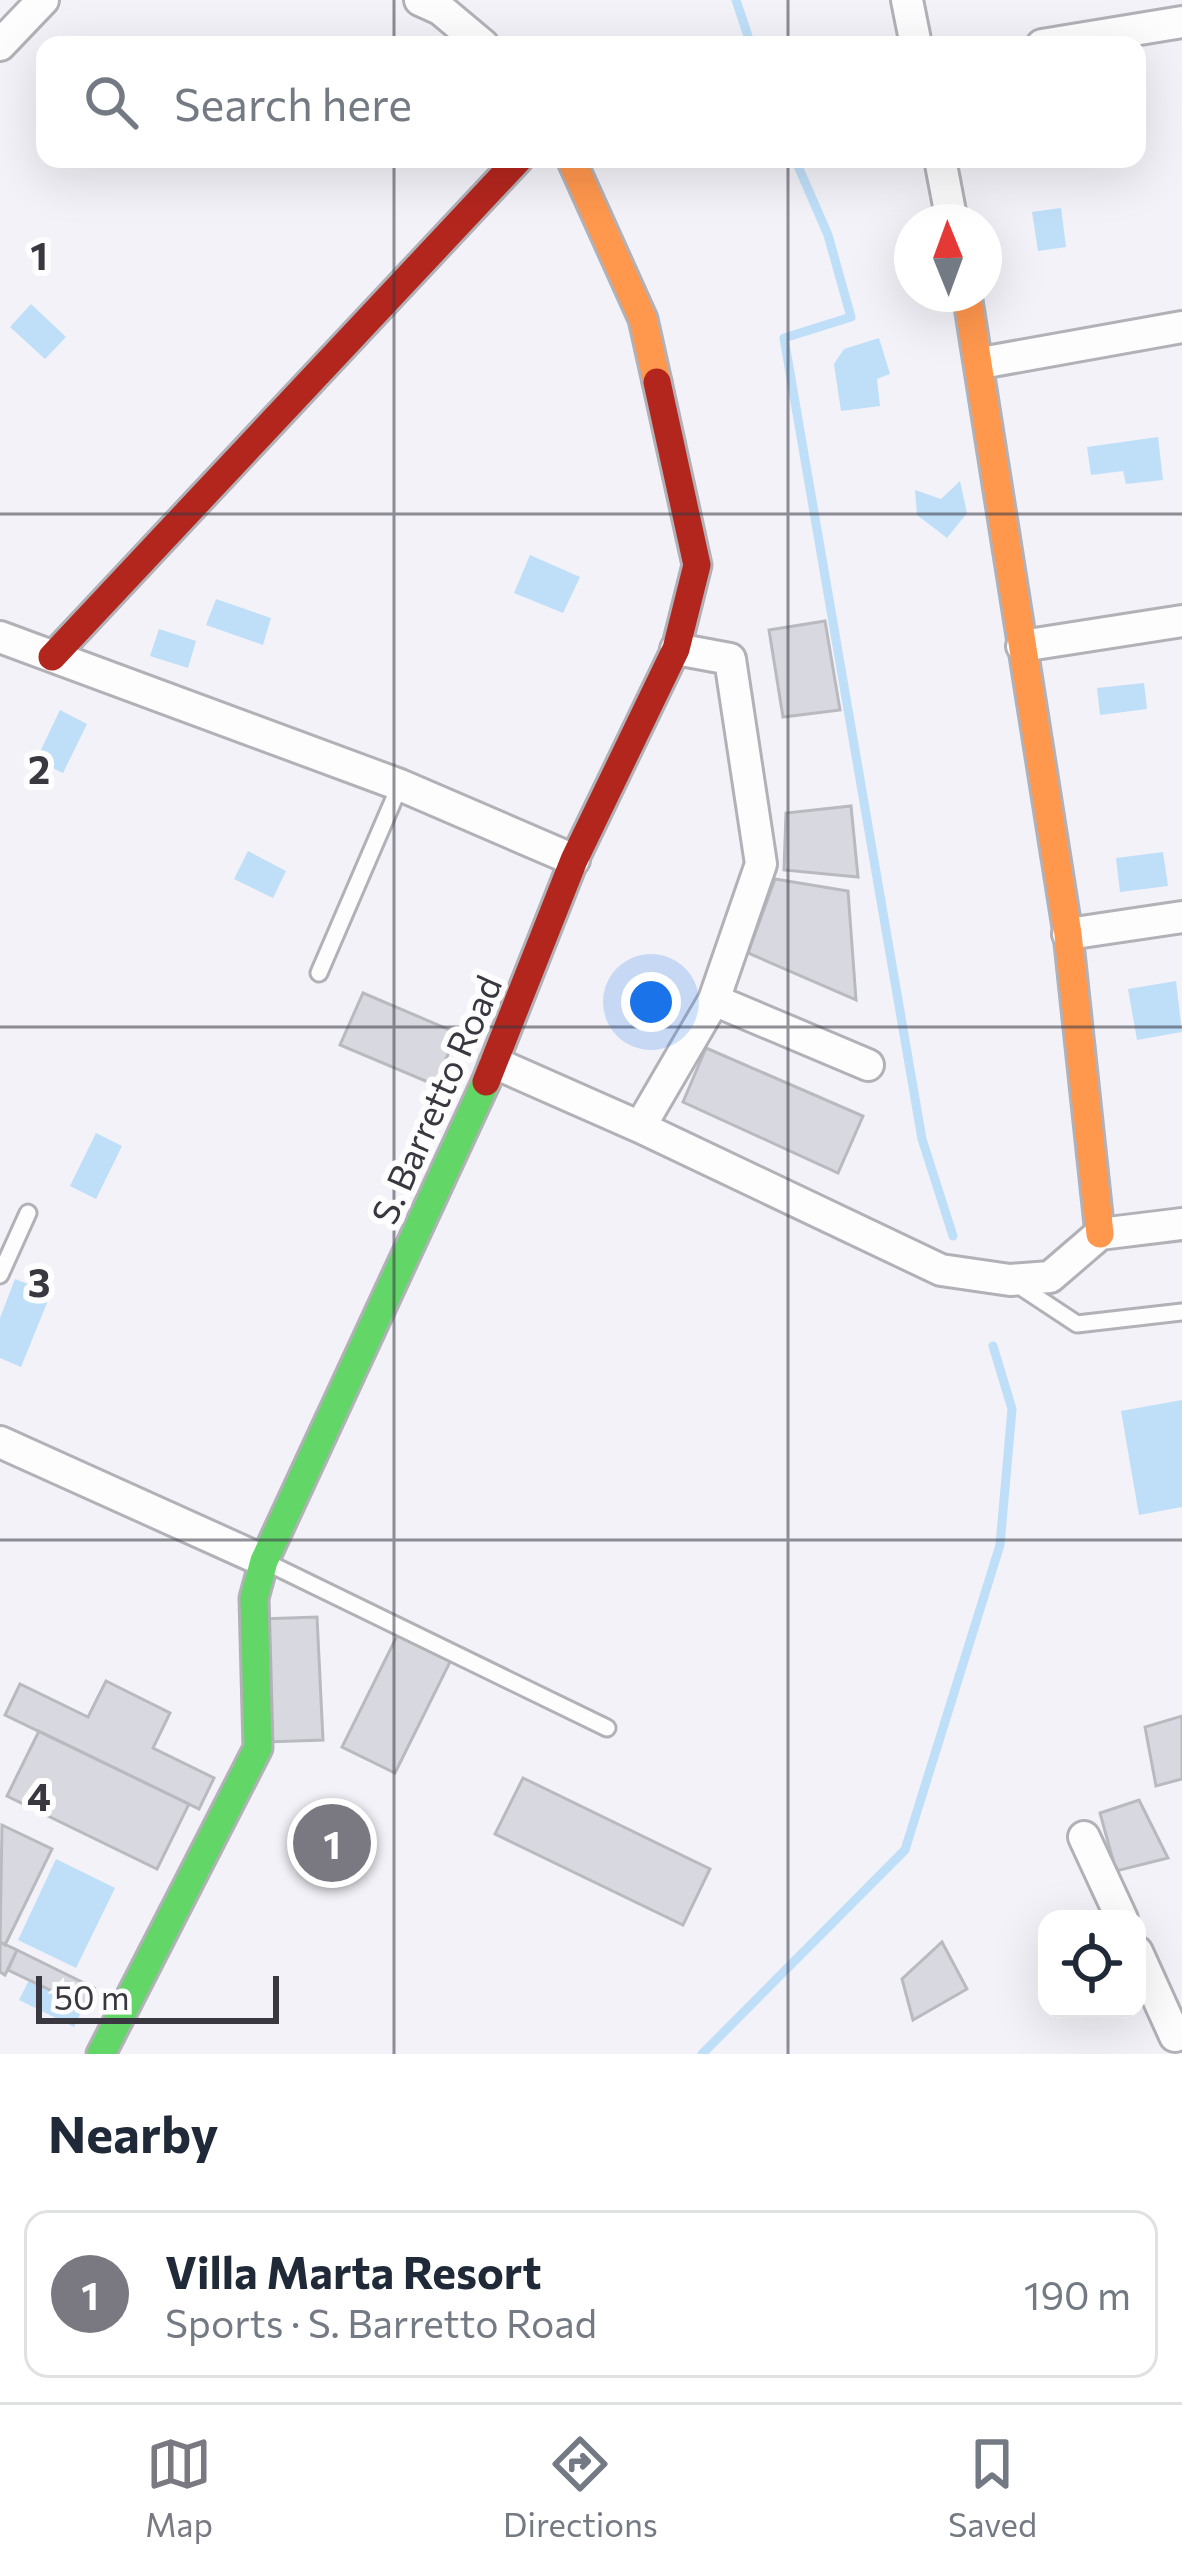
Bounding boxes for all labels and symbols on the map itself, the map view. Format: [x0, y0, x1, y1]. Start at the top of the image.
north arrow [894, 204, 1002, 312]
text: 1 [30, 230, 48, 278]
text: 2 [28, 744, 50, 792]
street label: S. Barretto Road [361, 968, 509, 1230]
your location [621, 972, 681, 1032]
text: 3 [28, 1257, 50, 1305]
text: 4 [27, 1771, 51, 1819]
pin: 1 [293, 1798, 371, 1888]
scale bar [36, 1970, 279, 2023]

